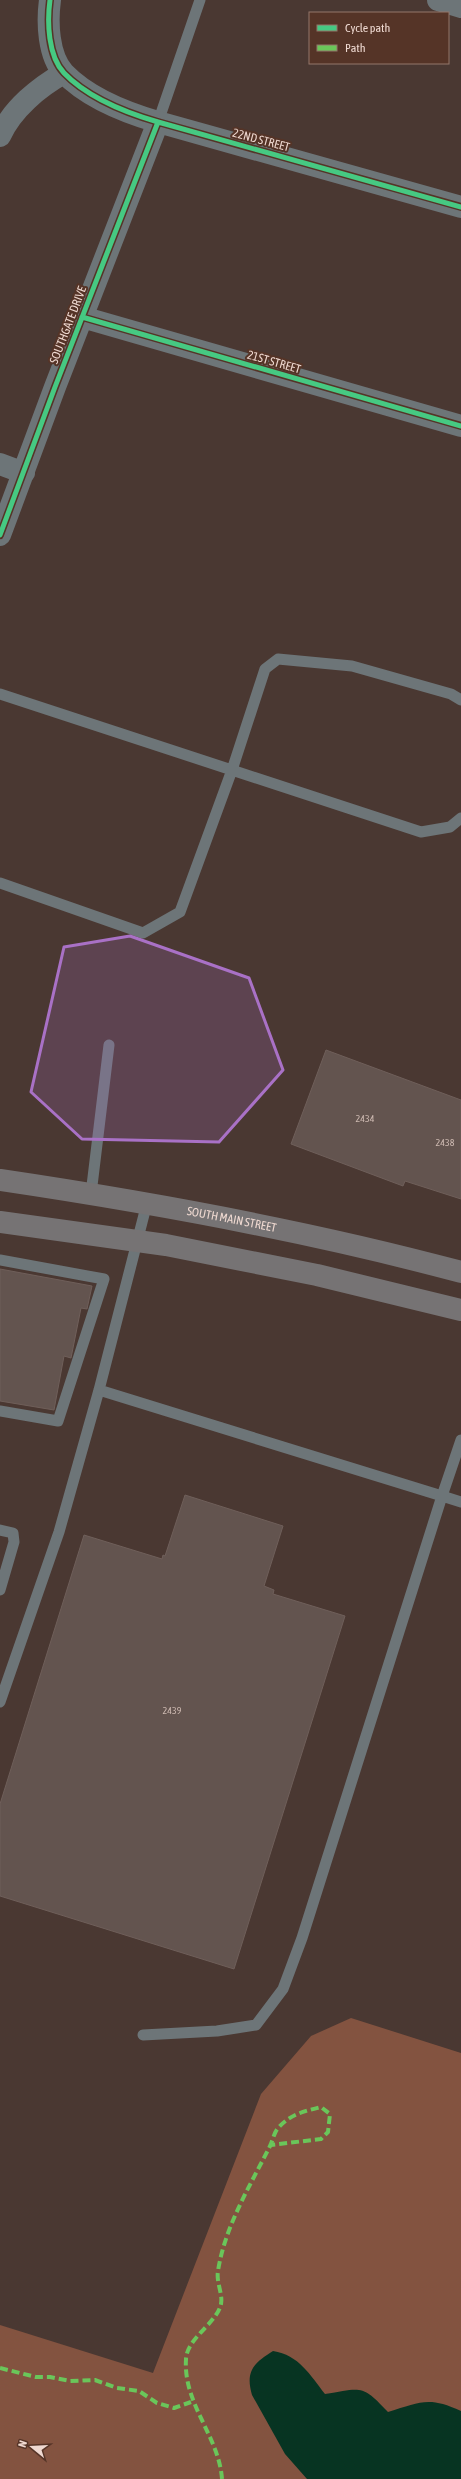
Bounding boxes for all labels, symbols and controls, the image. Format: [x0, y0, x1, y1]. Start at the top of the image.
legend [309, 12, 449, 64]
text: Cycle path [345, 21, 390, 35]
text: Path [345, 41, 366, 55]
street label: 22ND STREET [231, 126, 292, 155]
street label: SOUTHGATE DRIVE [47, 284, 89, 366]
street label: 21ST STREET [246, 348, 303, 377]
house number: 2434 [356, 1113, 375, 1124]
house number: 2438 [436, 1137, 455, 1148]
street label: SOUTH MAIN STREET [186, 1204, 278, 1235]
house number: 2439 [163, 1705, 182, 1716]
north arrow [12, 2427, 52, 2467]
text: N [16, 2439, 29, 2449]

